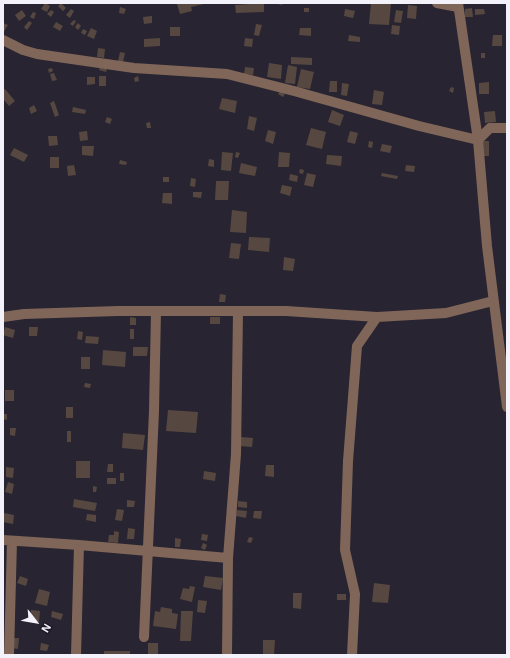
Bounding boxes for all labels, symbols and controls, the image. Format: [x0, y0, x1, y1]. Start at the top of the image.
north arrow [16, 602, 56, 642]
text: N [39, 622, 53, 635]

